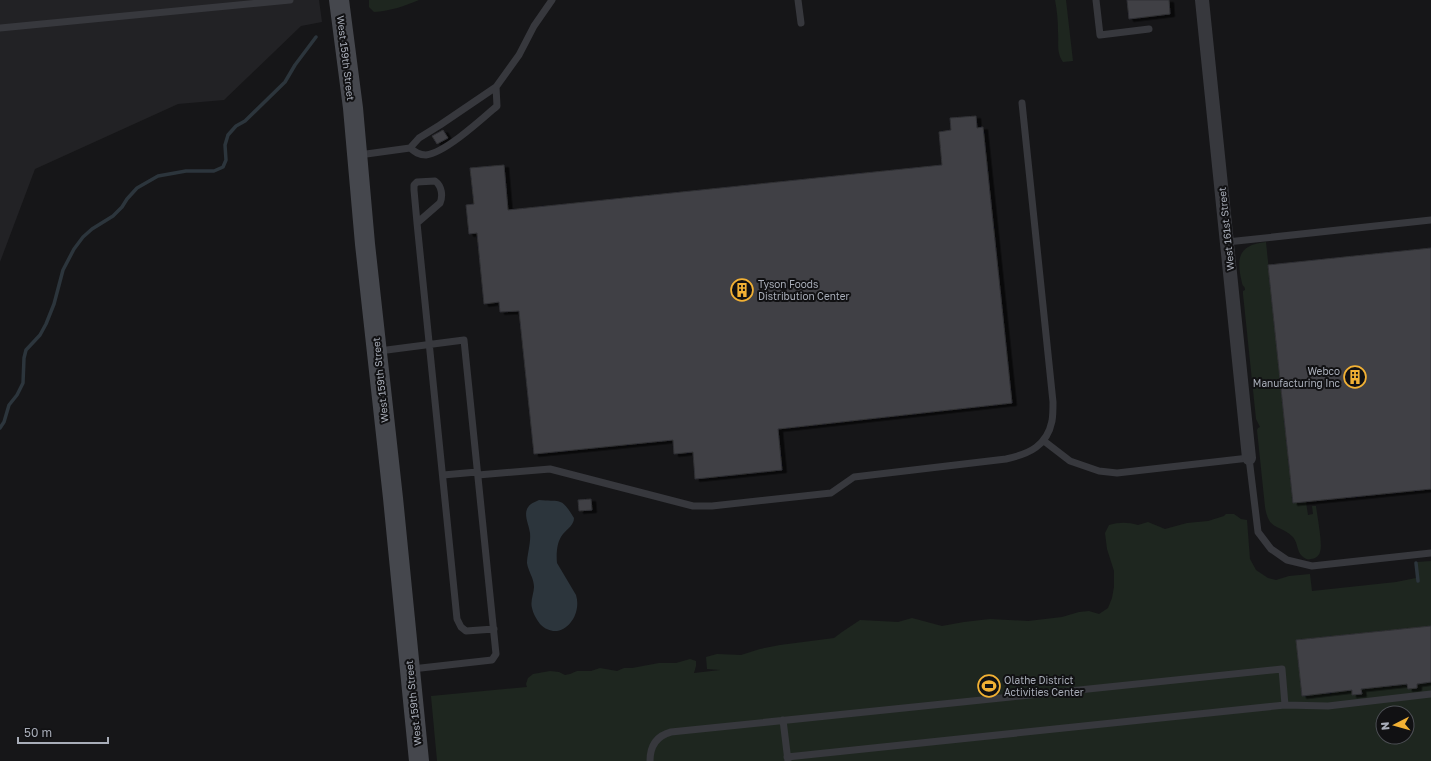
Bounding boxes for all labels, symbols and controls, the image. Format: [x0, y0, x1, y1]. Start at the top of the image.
street label: West 159th Street [335, 15, 357, 101]
street label: West 161st Street [1216, 187, 1236, 271]
building icon: Tyson Foods Distribution Center [729, 277, 755, 303]
place label: Tyson Foods Distribution Center [758, 278, 850, 302]
street label: West 159th Street [370, 337, 390, 423]
building icon: Webco Manufacturing Inc [1342, 364, 1368, 390]
place label: Webco Manufacturing Inc [1253, 365, 1341, 389]
street label: West 159th Street [403, 660, 423, 746]
sports icon: Olathe District Activities Center [976, 673, 1002, 699]
place label: Olathe District Activities Center [1004, 674, 1084, 698]
north arrow [1375, 705, 1415, 745]
scale bar [18, 719, 108, 745]
text: N [1378, 721, 1391, 731]
text: 50 m [24, 725, 52, 740]

